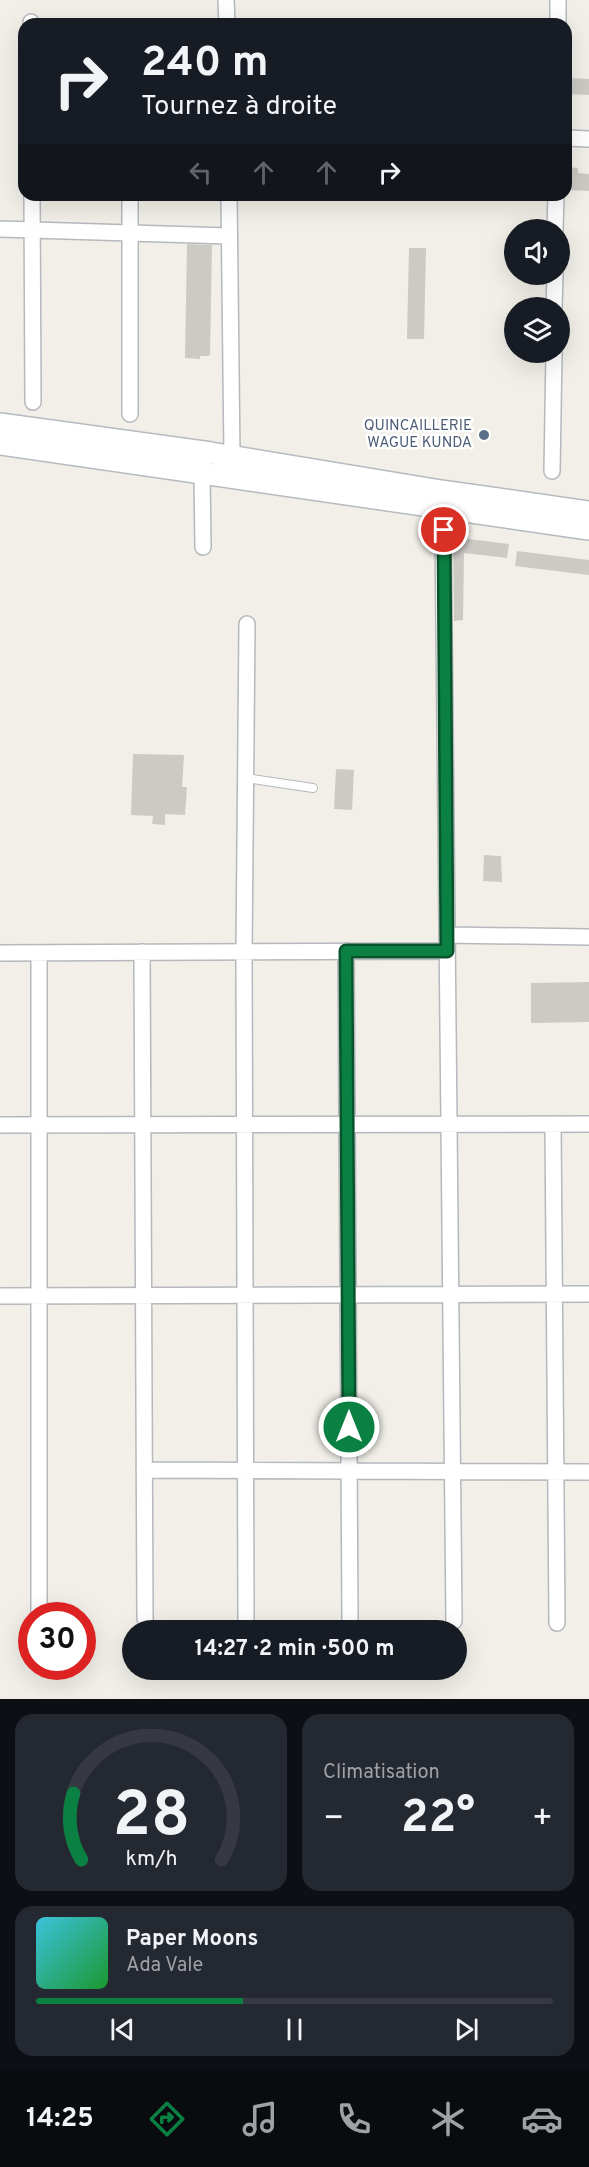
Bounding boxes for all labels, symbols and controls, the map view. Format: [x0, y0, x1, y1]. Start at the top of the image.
text: 240 m [141, 38, 269, 91]
icon: right [42, 42, 120, 120]
text: Tournez à droite [141, 90, 337, 124]
icon: left [184, 156, 217, 189]
icon: ahead [247, 156, 280, 189]
icon: ahead [310, 156, 343, 189]
icon: right [373, 156, 406, 189]
map controls [504, 219, 570, 363]
button: sound [504, 219, 570, 285]
button: layers [504, 297, 570, 363]
place label: QUINCAILLERIE WAGUE KUNDA [364, 417, 472, 453]
marker: QUINCAILLERIE WAGUE KUNDA [477, 428, 491, 442]
pin [418, 504, 469, 555]
icon: arrive [427, 513, 460, 546]
position arrow [317, 1395, 381, 1459]
speed limit sign: 30 [18, 1602, 96, 1680]
text: 14:27 · 2 min · 500 m [194, 1636, 395, 1663]
text: Climatisation [323, 1760, 440, 1786]
text: 28 [112, 1779, 190, 1858]
text: 22° [401, 1791, 475, 1848]
text: − [323, 1799, 344, 1841]
text: + [532, 1799, 553, 1841]
text: km/h [125, 1846, 177, 1873]
text: Paper Moons [126, 1926, 258, 1953]
text: Ada Vale [126, 1953, 203, 1979]
icon: previous [106, 2013, 139, 2046]
icon: pause [278, 2013, 311, 2046]
icon: next [450, 2013, 483, 2046]
icon: directions [146, 2098, 188, 2140]
icon: music [239, 2098, 281, 2140]
icon: phone [333, 2098, 375, 2140]
icon: climate [427, 2098, 469, 2140]
icon: car [521, 2098, 563, 2140]
text: 14:25 [26, 2102, 94, 2136]

